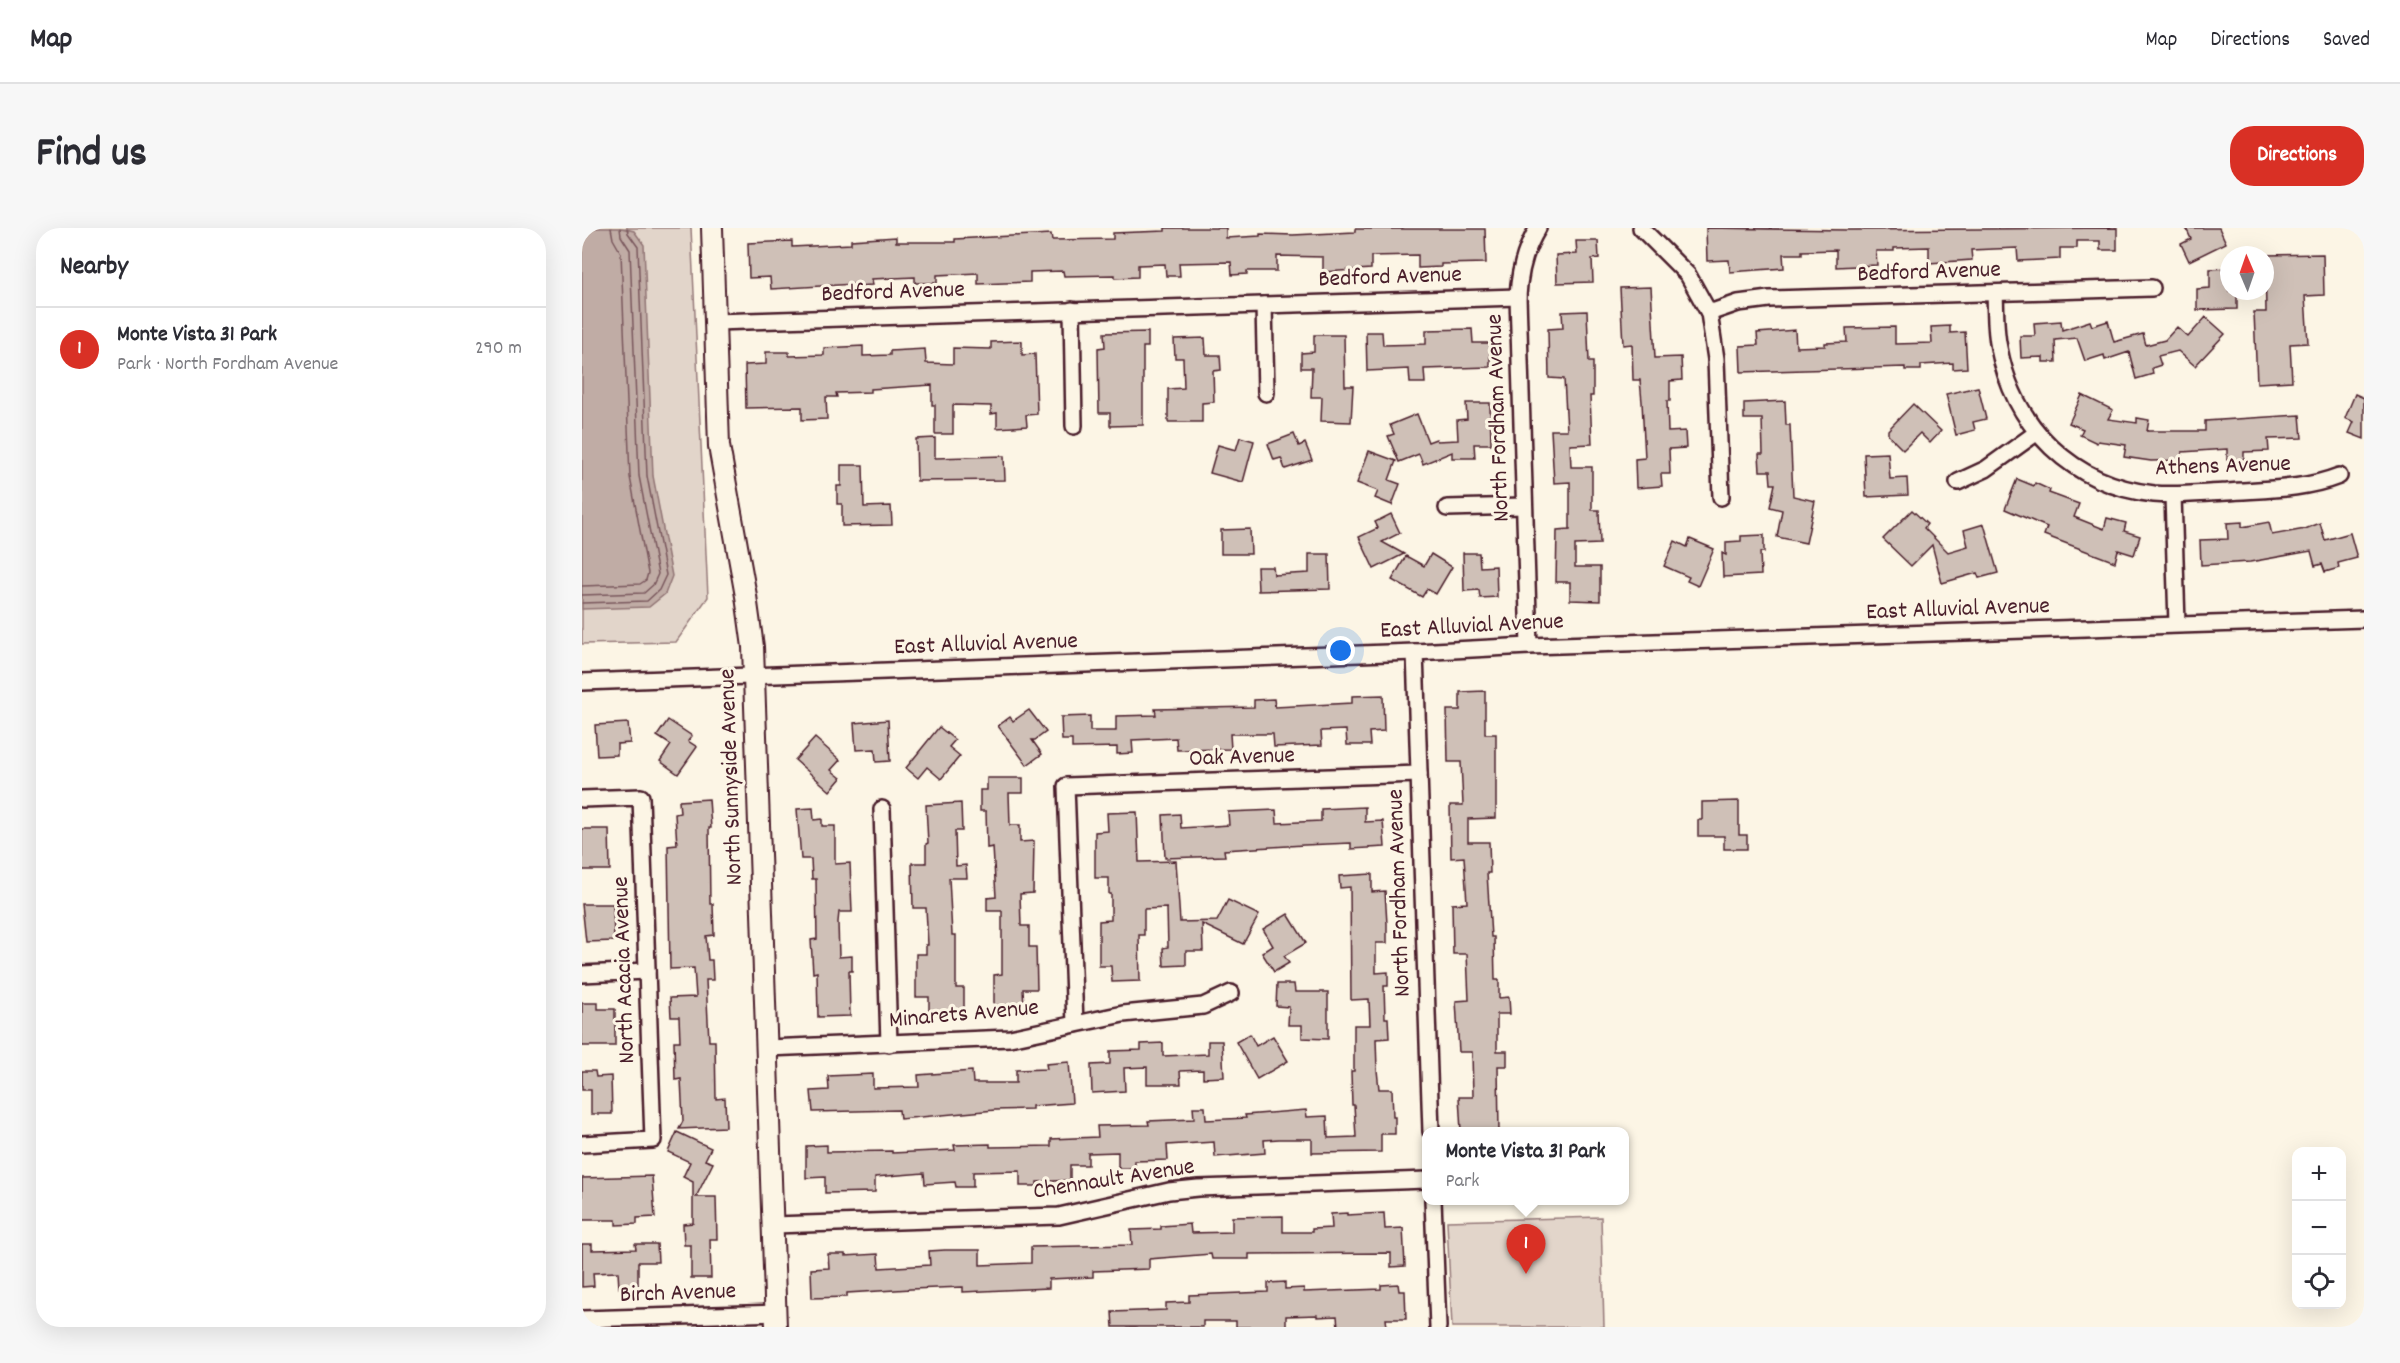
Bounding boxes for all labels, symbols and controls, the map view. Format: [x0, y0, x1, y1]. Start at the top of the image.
text: Map [30, 21, 72, 61]
text: Map [2146, 26, 2177, 56]
text: Directions [2210, 26, 2290, 56]
text: Saved [2323, 26, 2370, 56]
text: Find us [36, 126, 147, 186]
button: Directions [2230, 126, 2364, 186]
north arrow [2220, 246, 2274, 300]
text: Nearby [60, 249, 128, 286]
street label: Bedford Avenue [1857, 254, 2001, 292]
street label: Bedford Avenue [1318, 259, 1462, 297]
street label: Bedford Avenue [821, 274, 965, 312]
street label: North Fordham Avenue [1478, 313, 1520, 523]
text: Monte Vista 31 Park [117, 320, 277, 351]
text: 1 [77, 335, 82, 363]
text: 290 m [475, 335, 522, 363]
text: Park · North Fordham Avenue [117, 351, 338, 379]
street label: Athens Avenue [2155, 448, 2291, 486]
street label: East Alluvial Avenue [1865, 590, 2051, 630]
street label: East Alluvial Avenue [1379, 605, 1565, 649]
street label: East Alluvial Avenue [893, 625, 1079, 665]
your location [1326, 636, 1355, 665]
street label: North Sunnyside Avenue [711, 668, 753, 886]
street label: Oak Avenue [1188, 739, 1296, 777]
street label: North Fordham Avenue [1379, 788, 1421, 998]
street label: North Acacia Avenue [605, 876, 645, 1064]
street label: Minarets Avenue [888, 992, 1040, 1038]
popup [1422, 1127, 1629, 1205]
text: Monte Vista 31 Park [1445, 1137, 1606, 1168]
map controls [2292, 1147, 2346, 1309]
button: + [2292, 1147, 2346, 1201]
street label: Chennault Avenue [1031, 1150, 1197, 1210]
text: Park [1445, 1168, 1480, 1196]
button: − [2292, 1201, 2346, 1255]
pin: 1 [1506, 1224, 1546, 1274]
button: locate [2292, 1255, 2346, 1309]
street label: Birch Avenue [619, 1275, 737, 1313]

